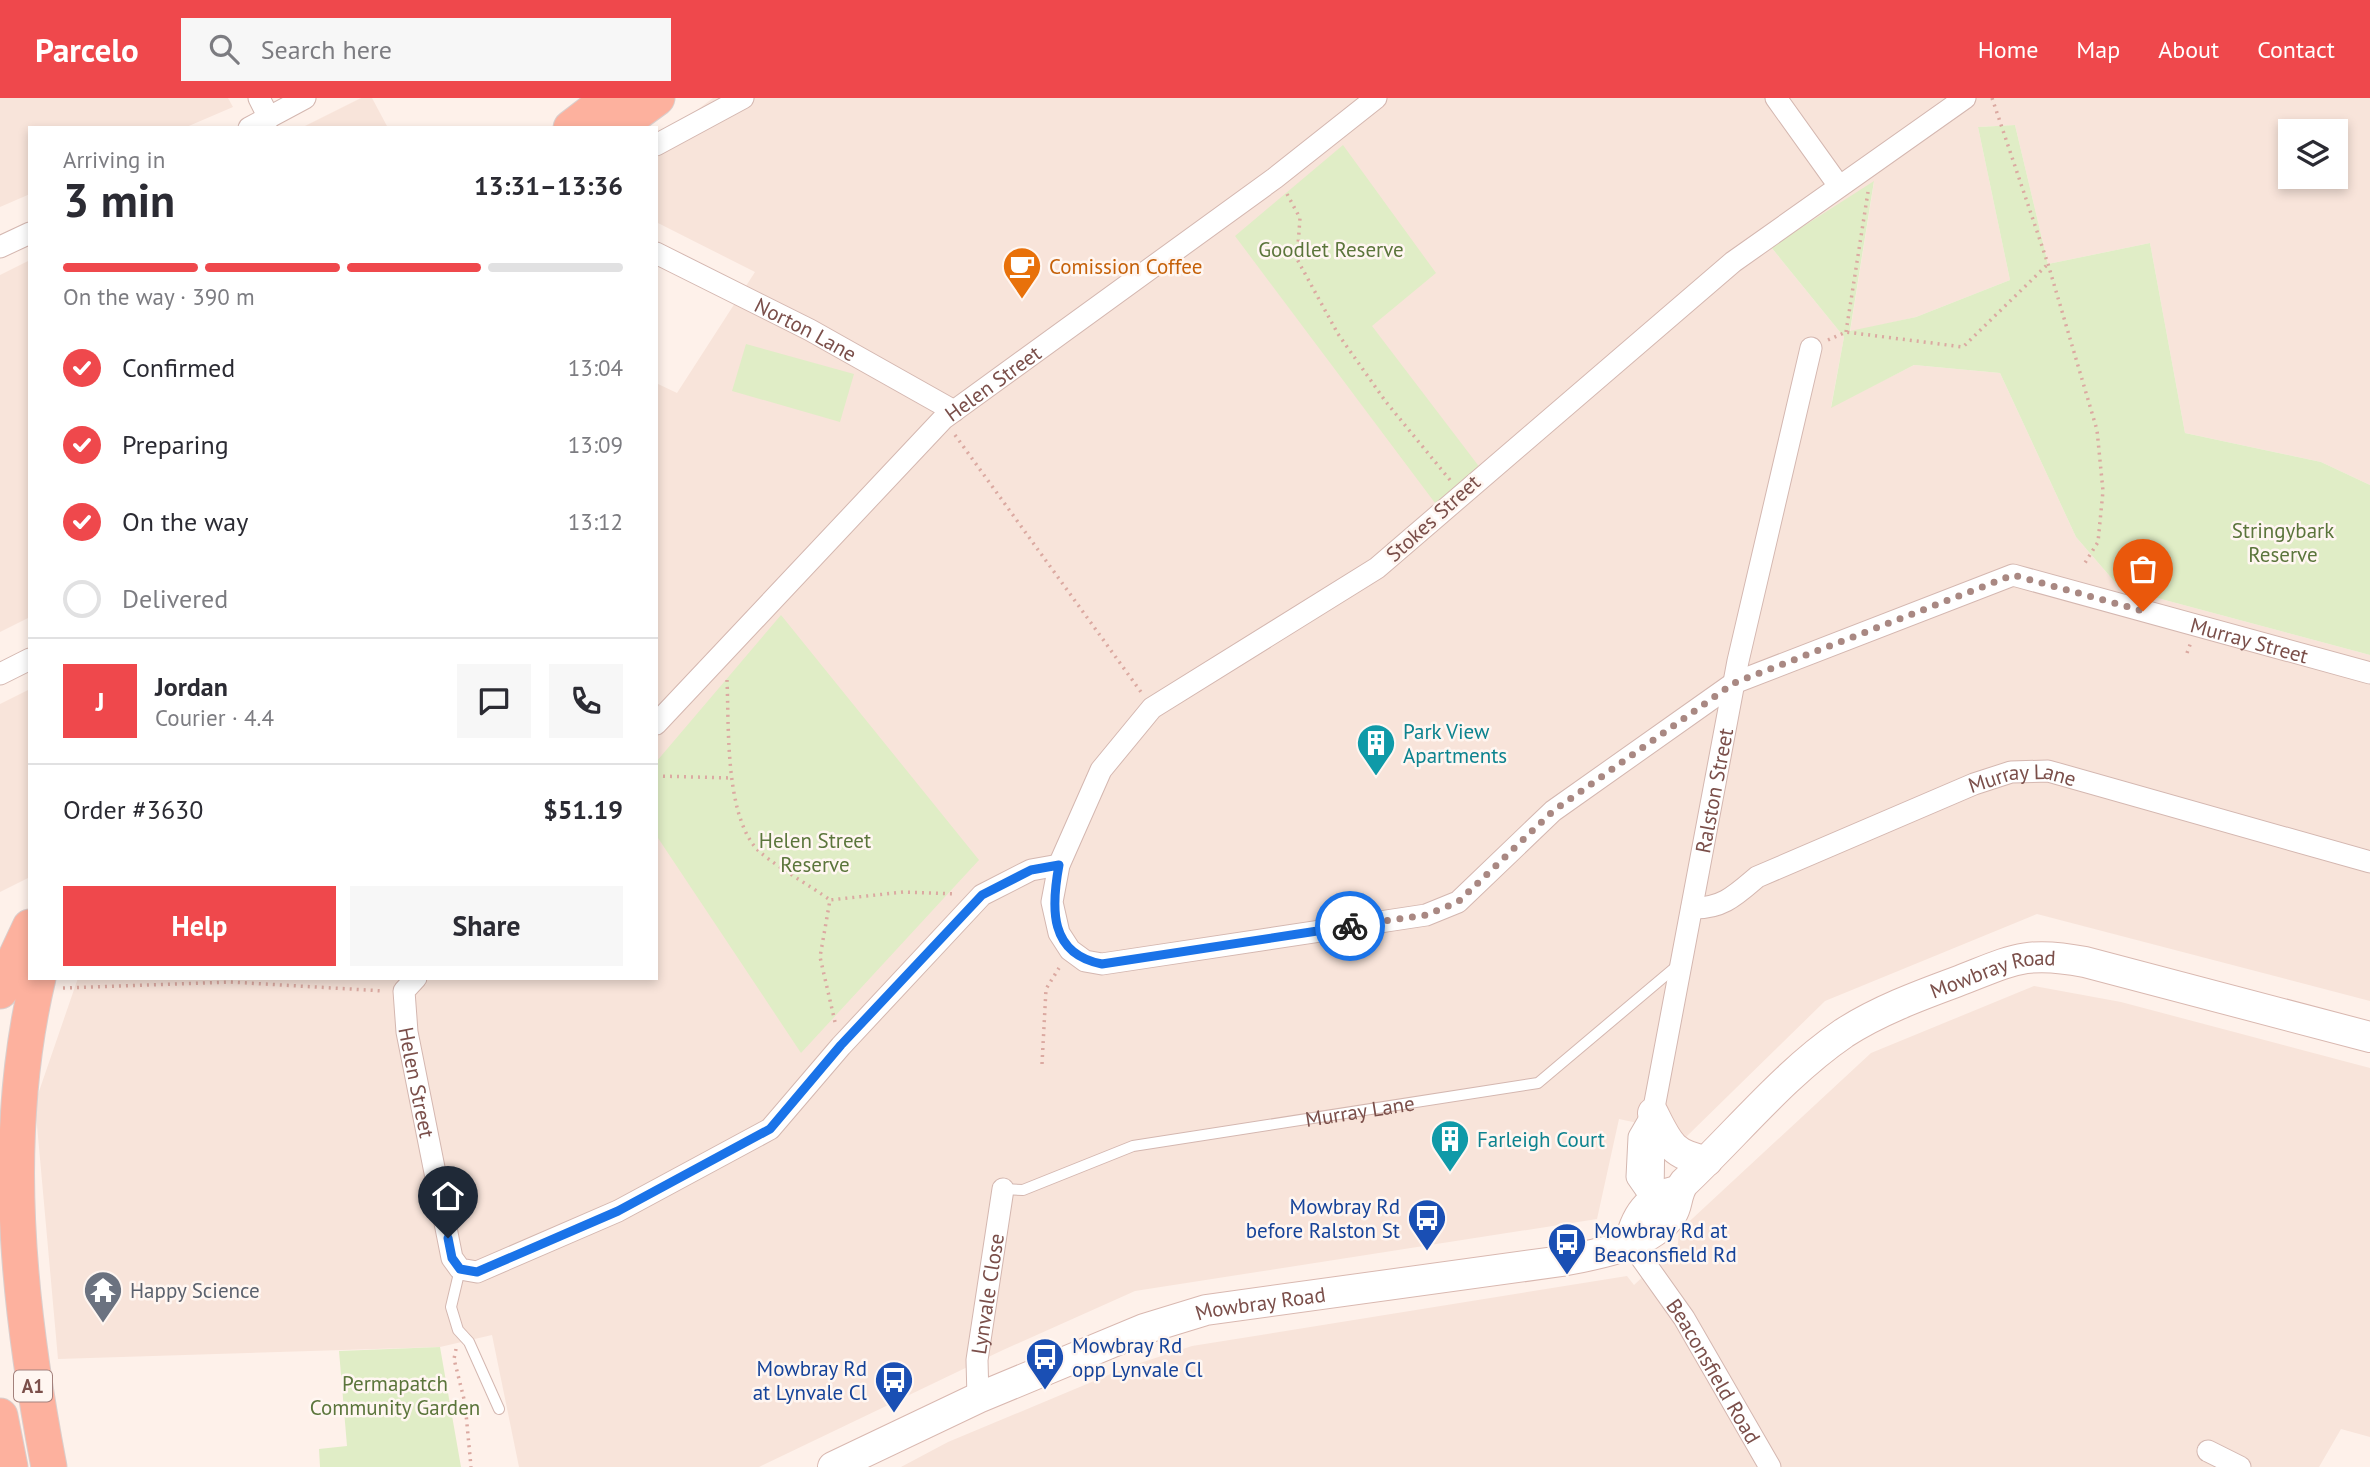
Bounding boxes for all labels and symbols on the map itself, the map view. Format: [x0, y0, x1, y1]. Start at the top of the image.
park label: Goodlet Reserve [1258, 236, 1404, 263]
cafe icon: Comission Coffee [1001, 245, 1043, 300]
place label: Comission Coffee [1049, 253, 1202, 280]
street label: Norton Lane [750, 291, 862, 367]
street label: Helen Street [939, 339, 1046, 427]
street label: Stokes Street [1380, 469, 1486, 567]
park label: Stringybark Reserve [2232, 517, 2334, 568]
pin [2113, 539, 2173, 611]
street label: Murray Street [2187, 611, 2311, 669]
place label: Park View Apartments [1403, 718, 1507, 769]
building icon: Park View Apartments [1355, 722, 1397, 777]
street label: Ralston Street [1689, 726, 1739, 855]
street label: Murray Lane [1965, 757, 2079, 799]
park label: Helen Street Reserve [759, 827, 871, 878]
courier [1315, 891, 1385, 961]
street label: Mowbray Road [1926, 943, 2057, 1004]
street label: Helen Street [393, 1024, 441, 1140]
street label: Murray Lane [1303, 1089, 1416, 1133]
building icon: Farleigh Court [1429, 1118, 1471, 1173]
place label: Farleigh Court [1477, 1126, 1605, 1153]
pin [418, 1166, 478, 1238]
place label: Mowbray Rd before Ralston St [1246, 1193, 1400, 1244]
bus stop icon: Mowbray Rd before Ralston St [1406, 1197, 1448, 1252]
place label: Mowbray Rd at Beaconsfield Rd [1594, 1217, 1737, 1268]
bus stop icon: Mowbray Rd at Beaconsfield Rd [1546, 1221, 1588, 1276]
street label: Lynvale Close [965, 1231, 1010, 1356]
temple icon: Happy Science [82, 1269, 124, 1324]
place label: Happy Science [130, 1277, 260, 1304]
street label: Mowbray Road [1192, 1280, 1327, 1326]
street label: Beaconsfield Road [1661, 1293, 1767, 1448]
place label: Mowbray Rd opp Lynvale Cl [1072, 1332, 1203, 1383]
bus stop icon: Mowbray Rd opp Lynvale Cl [1024, 1336, 1066, 1391]
place label: Mowbray Rd at Lynvale Cl [753, 1355, 867, 1406]
bus stop icon: Mowbray Rd at Lynvale Cl [873, 1359, 915, 1414]
road number: A1 [14, 1370, 52, 1402]
park label: Permapatch Community Garden [310, 1370, 480, 1421]

